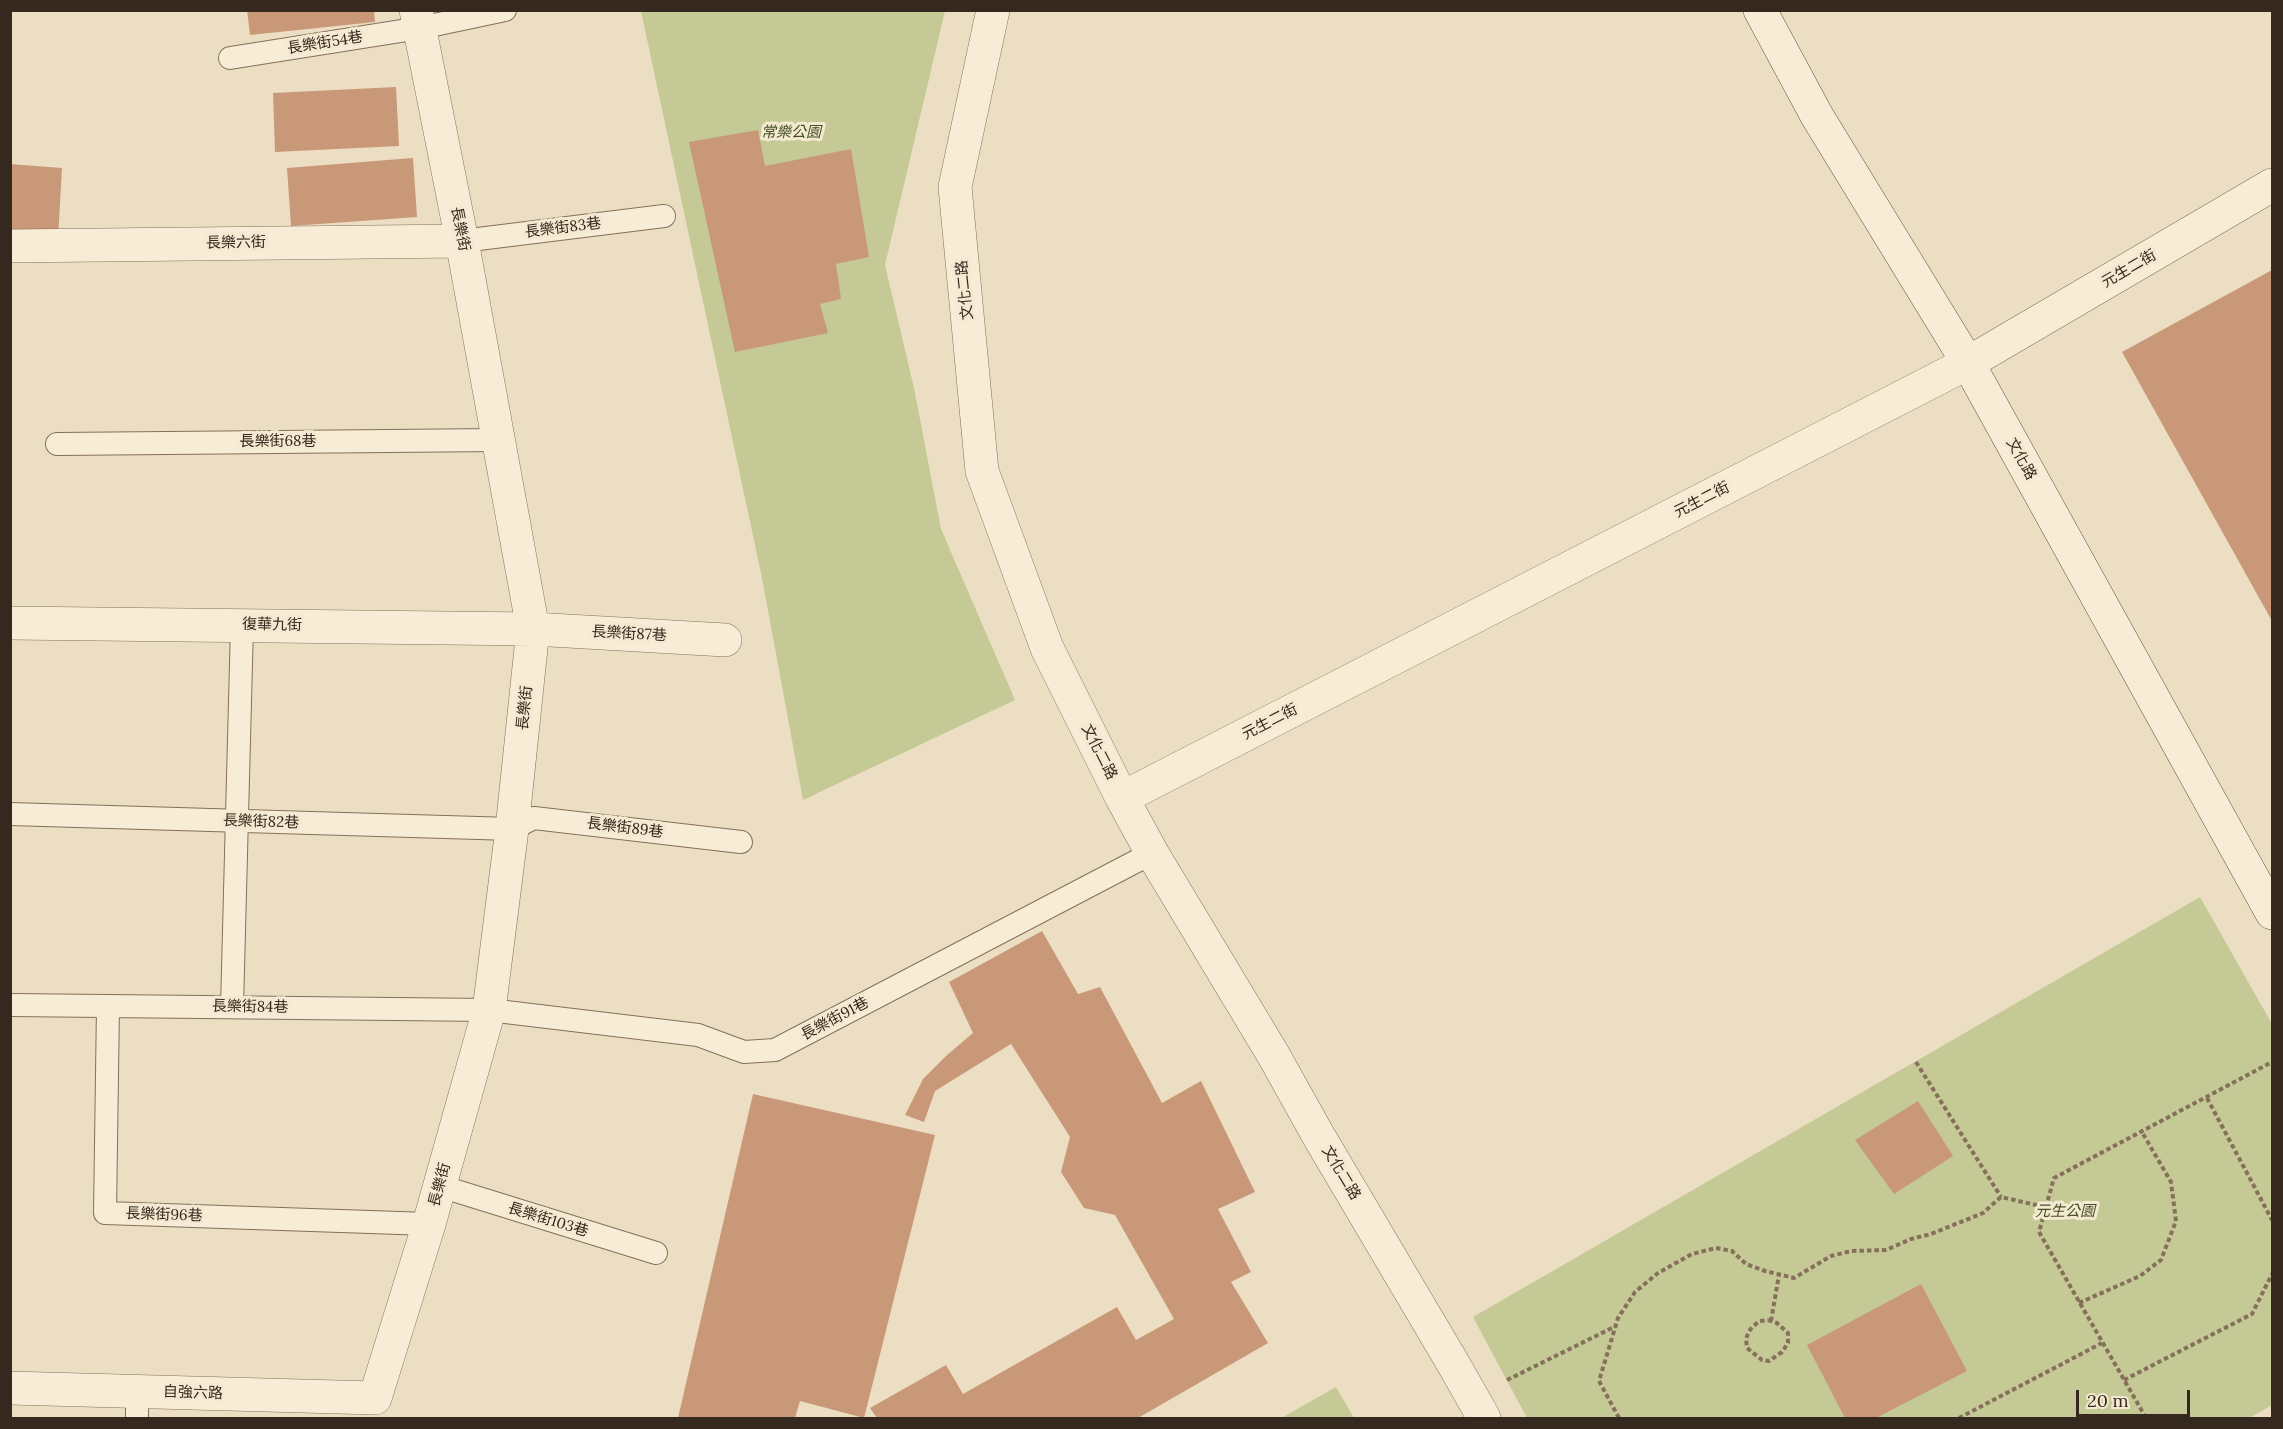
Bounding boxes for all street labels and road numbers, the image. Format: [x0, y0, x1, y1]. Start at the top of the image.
street label: 長樂街54巷 [286, 28, 364, 58]
street label: 長樂街 [447, 205, 473, 253]
street label: 長樂街83巷 [524, 214, 602, 242]
street label: 長樂六街 [206, 233, 266, 253]
street label: 元生二街 [2099, 246, 2159, 292]
street label: 文化二路 [953, 259, 977, 321]
street label: 長樂街68巷 [239, 433, 317, 451]
street label: 文化路 [2002, 435, 2040, 483]
street label: 元生二街 [1671, 478, 1733, 522]
street label: 復華九街 [242, 615, 302, 635]
street label: 長樂街87巷 [591, 623, 667, 645]
street label: 長樂街 [514, 685, 536, 731]
street label: 元生二街 [1239, 700, 1301, 744]
street label: 文化二路 [1077, 721, 1121, 783]
street label: 長樂街82巷 [222, 812, 300, 832]
street label: 長樂街89巷 [586, 814, 664, 842]
street label: 長樂街91巷 [798, 994, 872, 1044]
street label: 長樂街84巷 [212, 997, 288, 1017]
street label: 文化二路 [1318, 1143, 1364, 1203]
street label: 長樂街 [425, 1161, 455, 1209]
street label: 長樂街103巷 [506, 1199, 590, 1241]
street label: 長樂街96巷 [125, 1205, 203, 1225]
street label: 自強六路 [163, 1383, 223, 1403]

